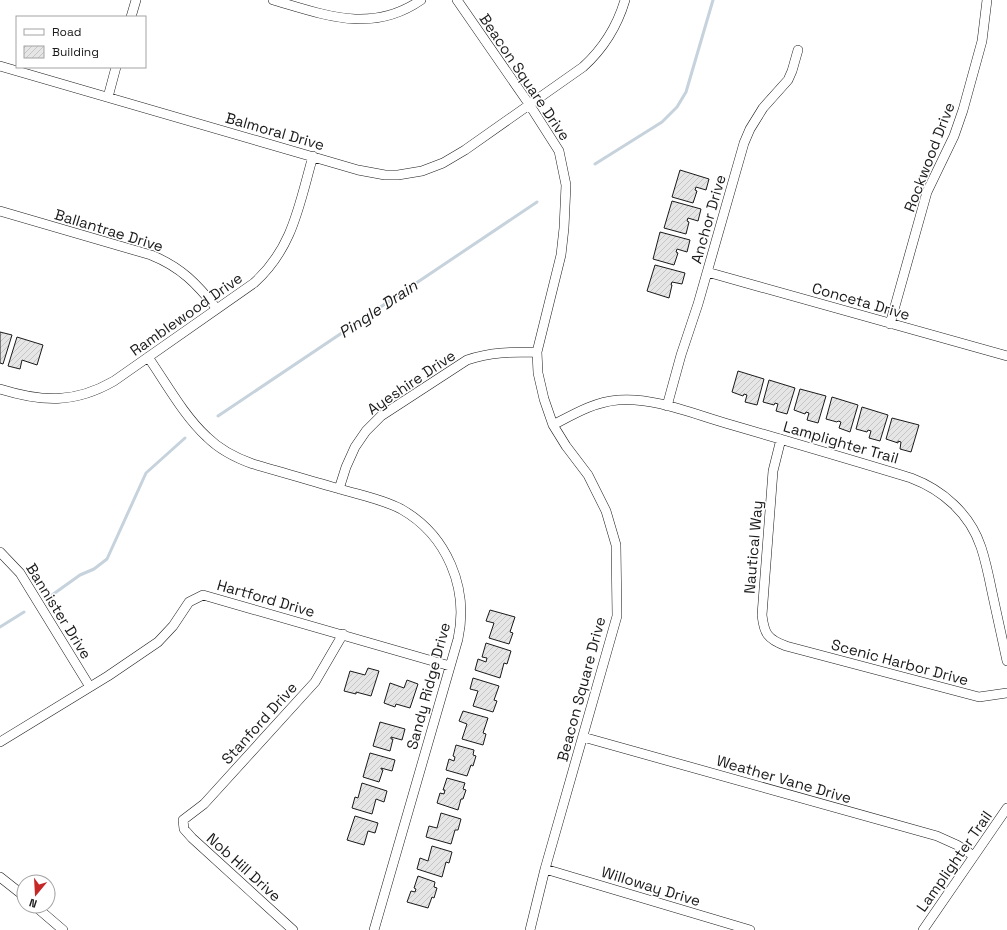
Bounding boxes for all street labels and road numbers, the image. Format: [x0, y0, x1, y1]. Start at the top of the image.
street label: Beacon Square Drive [475, 10, 575, 144]
street label: Rockwood Drive [899, 100, 959, 214]
street label: Balmoral Drive [223, 108, 327, 154]
street label: Anchor Drive [686, 172, 730, 266]
street label: Ballantrae Drive [52, 204, 166, 256]
street label: Ramblewood Drive [126, 268, 246, 360]
street label: Conceta Drive [810, 278, 912, 324]
street label: Ayeshire Drive [363, 345, 459, 418]
street label: Lamplighter Trail [781, 416, 901, 468]
street label: Nautical Way [739, 499, 767, 595]
street label: Bannister Drive [22, 560, 96, 662]
street label: Hartford Drive [215, 575, 317, 621]
street label: Beacon Square Drive [553, 614, 610, 764]
street label: Sandy Ridge Drive [402, 620, 454, 752]
street label: Scenic Harbor Drive [829, 635, 971, 689]
street label: Stanford Drive [217, 678, 301, 768]
street label: Weather Vane Drive [714, 751, 854, 807]
street label: Lamplighter Trail [912, 807, 996, 915]
street label: Nob Hill Drive [203, 829, 285, 905]
street label: Willoway Drive [599, 862, 703, 910]

